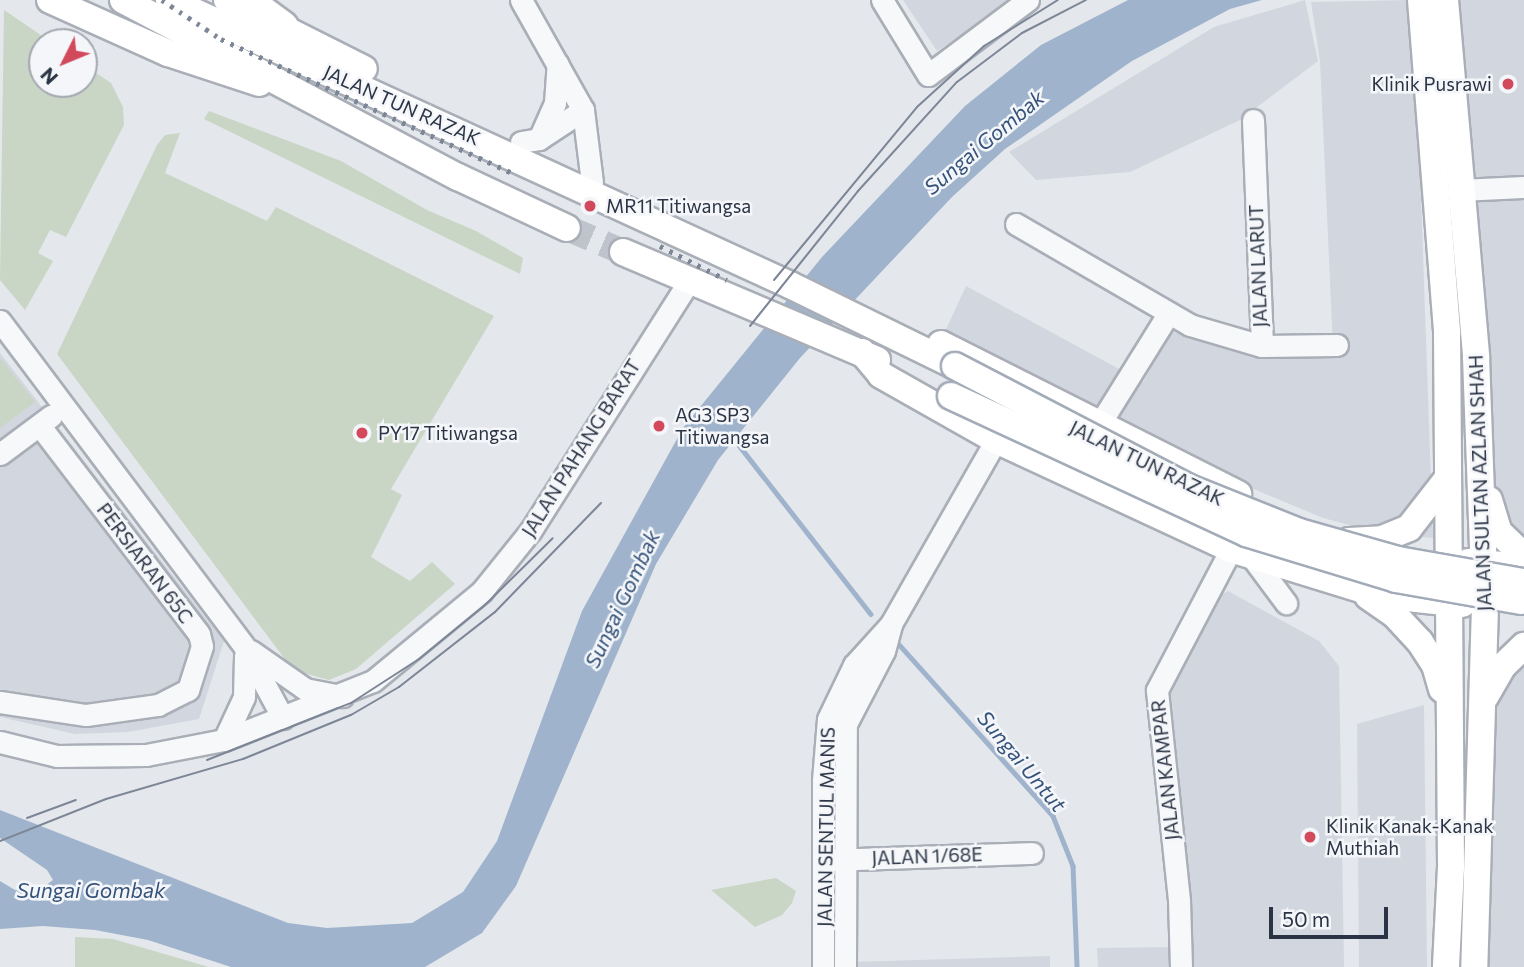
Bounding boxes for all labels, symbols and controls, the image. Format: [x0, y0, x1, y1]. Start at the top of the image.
north arrow [28, 28, 98, 98]
street label: JALAN TUN RAZAK [320, 60, 484, 150]
text: N [35, 63, 62, 89]
place label: Klinik Pusrawi [1371, 73, 1492, 95]
marker: Klinik Pusrawi [1498, 74, 1518, 94]
water label: Sungai Gombak [919, 85, 1049, 199]
place label: MR11 Titiwangsa [606, 195, 751, 217]
marker: MR11 Titiwangsa [580, 196, 600, 216]
street label: JALAN LARUT [1244, 204, 1272, 328]
street label: JALAN SULTAN AZLAN SHAH [1464, 354, 1496, 612]
street label: JALAN PAHANG BARAT [517, 355, 645, 541]
place label: AG3 SP3 Titiwangsa [675, 404, 769, 448]
marker: AG3 SP3 Titiwangsa [649, 416, 669, 436]
street label: JALAN TUN RAZAK [1066, 416, 1228, 510]
place label: PY17 Titiwangsa [378, 422, 518, 444]
marker: PY17 Titiwangsa [352, 423, 372, 443]
street label: PERSIARAN 65C [92, 498, 198, 628]
water label: Sungai Gombak [579, 526, 665, 672]
street label: JALAN KAMPAR [1146, 698, 1184, 842]
water label: Sungai Untut [972, 705, 1072, 817]
street label: JALAN SENTUL MANIS [813, 727, 839, 927]
place label: Klinik Kanak-Kanak Muthiah [1326, 815, 1493, 859]
marker: Klinik Kanak-Kanak Muthiah [1300, 827, 1320, 847]
street label: JALAN 1/68E [871, 843, 983, 869]
water label: Sungai Gombak [17, 877, 165, 903]
scale bar [1272, 894, 1391, 938]
text: 50 m [1282, 906, 1330, 931]

